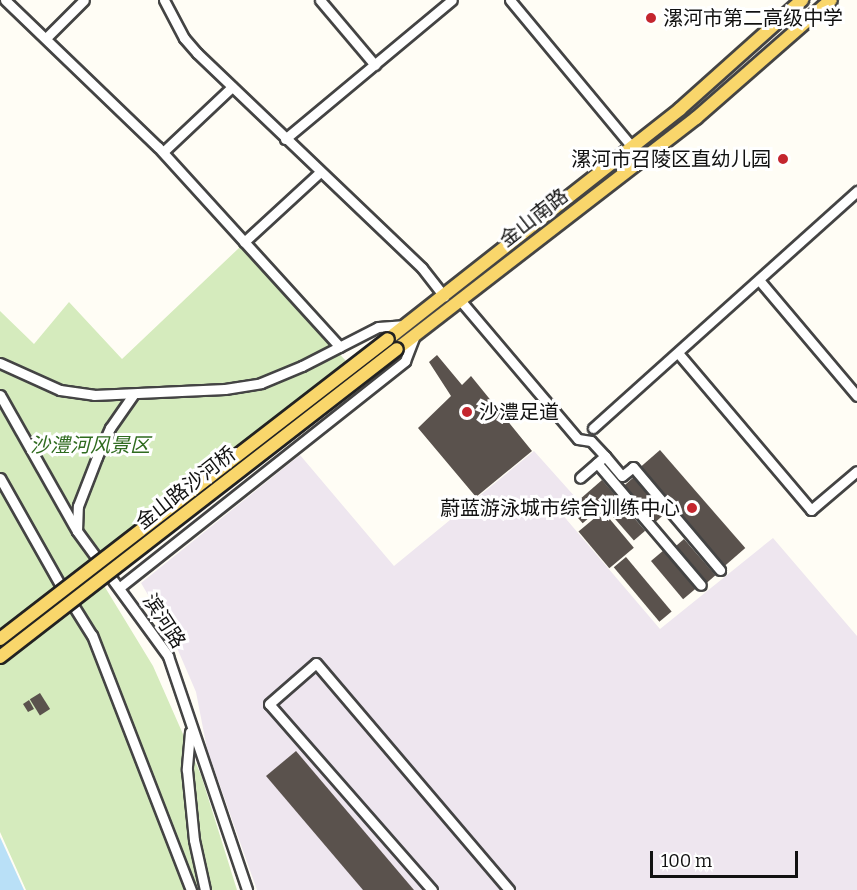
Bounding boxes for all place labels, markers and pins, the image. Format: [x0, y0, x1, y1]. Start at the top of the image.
place label: 漯河市第二高级中学 [663, 6, 843, 30]
marker: 漯河市第二高级中学 [644, 11, 658, 25]
place label: 漯河市召陵区直幼儿园 [571, 147, 771, 171]
marker: 漯河市召陵区直幼儿园 [776, 152, 790, 166]
place label: 沙澧足道 [479, 400, 559, 424]
marker: 沙澧足道 [460, 405, 474, 419]
place label: 蔚蓝游泳城市综合训练中心 [440, 496, 680, 520]
marker: 蔚蓝游泳城市综合训练中心 [685, 501, 699, 515]

